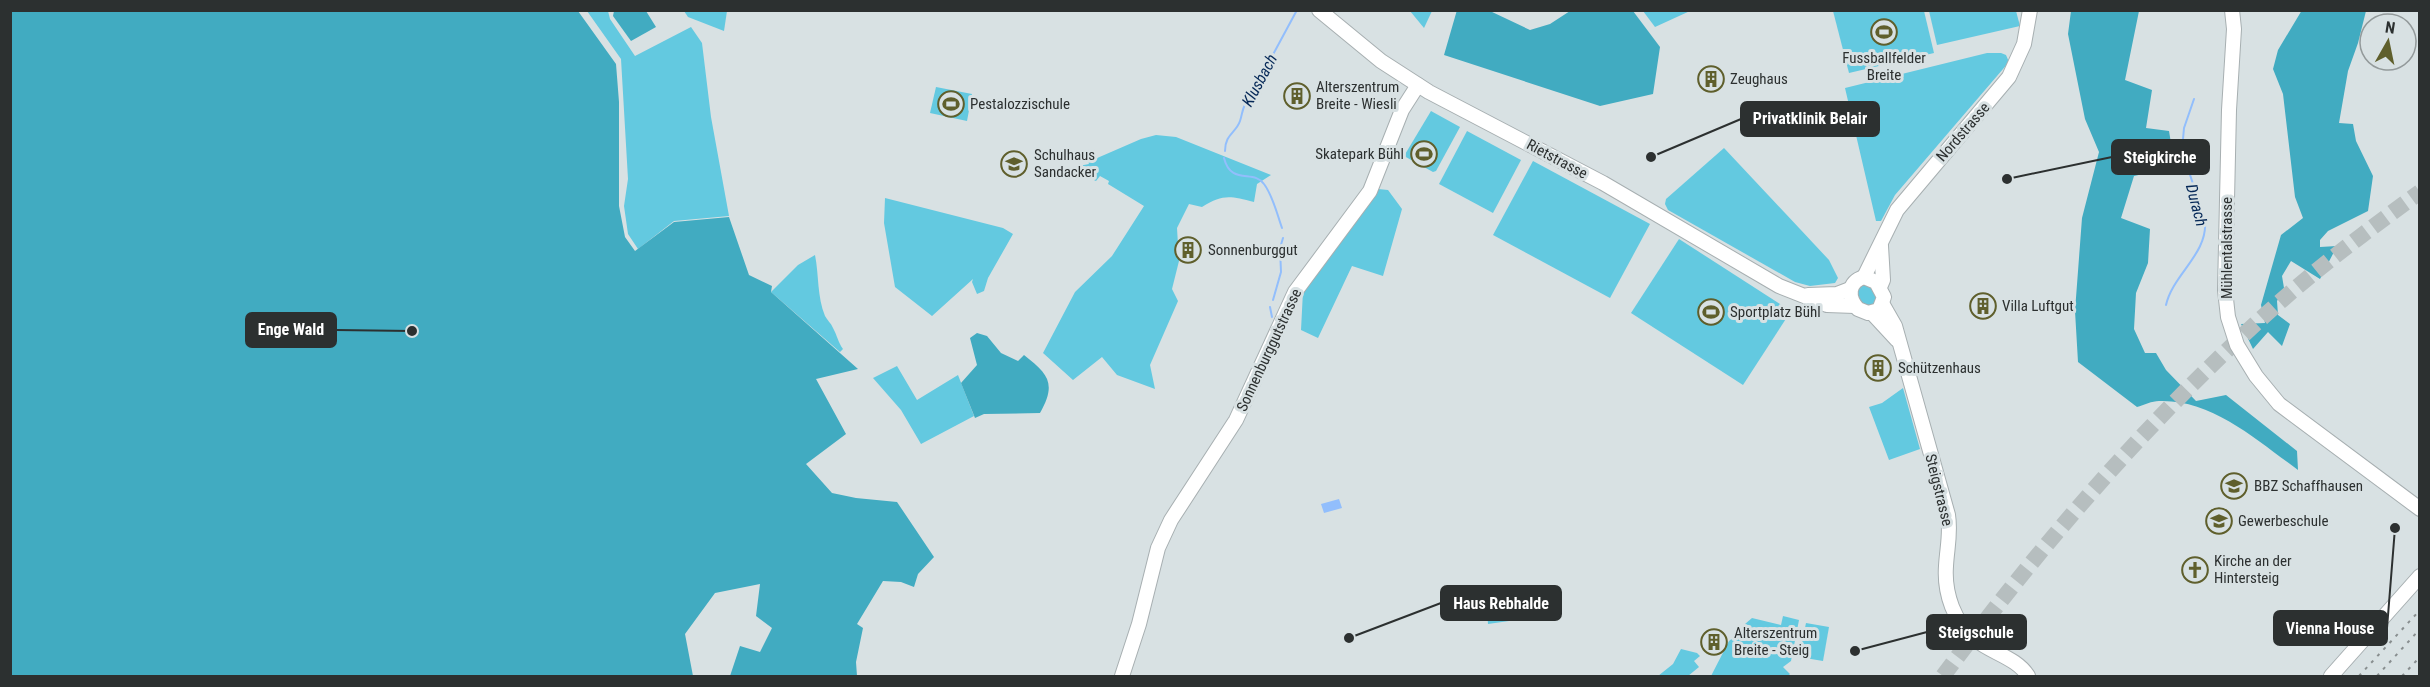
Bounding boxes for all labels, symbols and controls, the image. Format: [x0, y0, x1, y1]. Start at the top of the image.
north arrow [2358, 12, 2418, 72]
sports icon: Fussballfelder Breite [1869, 17, 1899, 47]
text: N [2384, 18, 2397, 38]
place label: Fussballfelder Breite [1842, 49, 1926, 84]
water label: Klusbach [1238, 51, 1281, 110]
building icon: Zeughaus [1696, 64, 1726, 94]
place label: Zeughaus [1730, 70, 1788, 88]
place label: Alterszentrum Breite - Wiesli [1316, 78, 1399, 113]
building icon: Alterszentrum Breite - Wiesli [1282, 81, 1312, 111]
sports icon: Pestalozzischule [936, 89, 966, 119]
place label: Pestalozzischule [970, 95, 1070, 113]
street label: Nordstrasse [1933, 99, 1993, 165]
callout: Privatklinik Belair [1741, 102, 1879, 136]
text: Privatklinik Belair [1753, 109, 1867, 128]
street label: Rietstrasse [1523, 135, 1591, 183]
sports icon: Skatepark Bühl [1409, 139, 1439, 169]
callout: Steigkirche [2112, 140, 2209, 174]
place label: Skatepark Bühl [1315, 145, 1404, 163]
place label: Schulhaus Sandacker [1034, 146, 1096, 181]
text: Steigkirche [2124, 148, 2197, 167]
school or university icon: Schulhaus Sandacker [999, 149, 1029, 179]
water label: Durach [2182, 182, 2211, 228]
street label: Mühlentalstrasse [2218, 197, 2236, 299]
building icon: Sonnenburggut [1173, 235, 1203, 265]
place label: Sonnenburggut [1208, 241, 1298, 259]
street label: Sonnenburggutstrasse [1233, 286, 1305, 414]
building icon: Villa Luftgut [1968, 291, 1998, 321]
sports icon: Sportplatz Bühl [1696, 297, 1726, 327]
place label: Villa Luftgut [2002, 297, 2074, 315]
place label: Sportplatz Bühl [1730, 303, 1821, 321]
callout: Enge Wald [246, 313, 336, 347]
text: Enge Wald [258, 320, 324, 339]
building icon: Schützenhaus [1863, 353, 1893, 383]
place label: Schützenhaus [1898, 359, 1981, 377]
street label: Steigstrasse [1921, 452, 1957, 528]
school or university icon: BBZ Schaffhausen [2219, 471, 2249, 501]
place label: BBZ Schaffhausen [2254, 477, 2363, 495]
school or university icon: Gewerbeschule [2204, 506, 2234, 536]
place label: Gewerbeschule [2238, 512, 2328, 530]
place label: Kirche an der Hintersteig [2214, 552, 2292, 587]
church icon: Kirche an der Hintersteig [2180, 555, 2210, 585]
callout: Haus Rebhalde [1441, 586, 1561, 620]
text: Haus Rebhalde [1453, 594, 1549, 613]
callout: Vienna House [2274, 611, 2387, 645]
callout: Steigschule [1927, 615, 2026, 649]
text: Vienna House [2286, 619, 2375, 638]
text: Steigschule [1938, 623, 2014, 642]
place label: Alterszentrum Breite - Steig [1734, 624, 1817, 659]
building icon: Alterszentrum Breite - Steig [1699, 627, 1729, 657]

